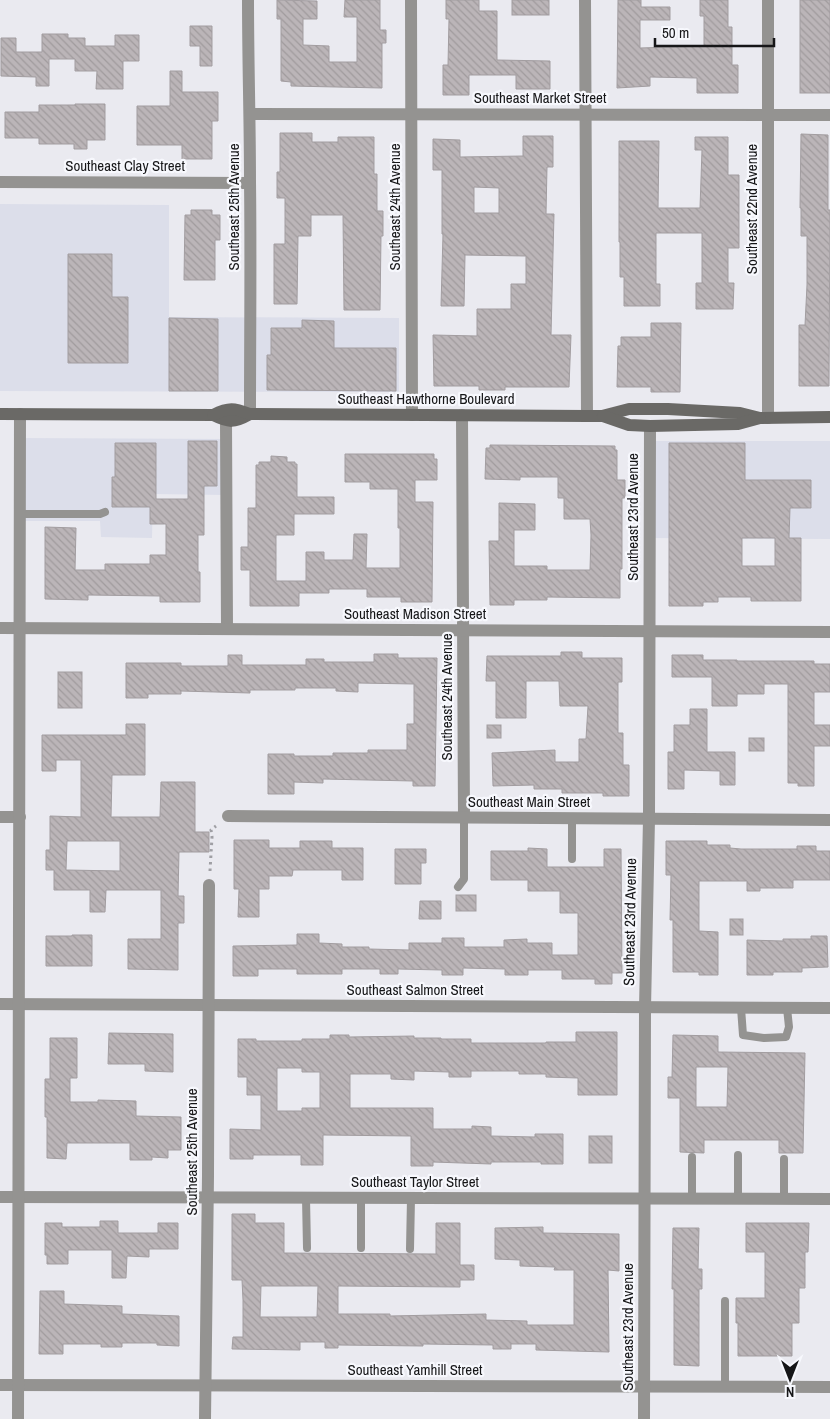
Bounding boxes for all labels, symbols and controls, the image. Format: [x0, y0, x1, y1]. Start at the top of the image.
scale bar [655, 15, 774, 47]
text: 50 m [662, 22, 689, 43]
street label: Southeast Market Street [474, 87, 607, 108]
street label: Southeast 25th Avenue [223, 143, 244, 271]
street label: Southeast 24th Avenue [384, 143, 405, 271]
street label: Southeast 22nd Avenue [741, 144, 762, 274]
street label: Southeast Clay Street [65, 155, 185, 176]
street label: Southeast Hawthorne Boulevard [337, 388, 515, 409]
street label: Southeast 23rd Avenue [622, 453, 643, 581]
street label: Southeast Madison Street [344, 603, 487, 624]
street label: Southeast 24th Avenue [436, 633, 457, 761]
street label: Southeast Main Street [468, 791, 591, 812]
street label: Southeast 23rd Avenue [618, 858, 641, 986]
street label: Southeast Salmon Street [347, 979, 484, 1000]
street label: Southeast 25th Avenue [181, 1088, 202, 1216]
street label: Southeast Taylor Street [351, 1171, 480, 1192]
street label: Southeast 23rd Avenue [617, 1263, 638, 1391]
north arrow [765, 1354, 815, 1404]
street label: Southeast Yamhill Street [348, 1359, 483, 1380]
text: N [786, 1383, 794, 1401]

